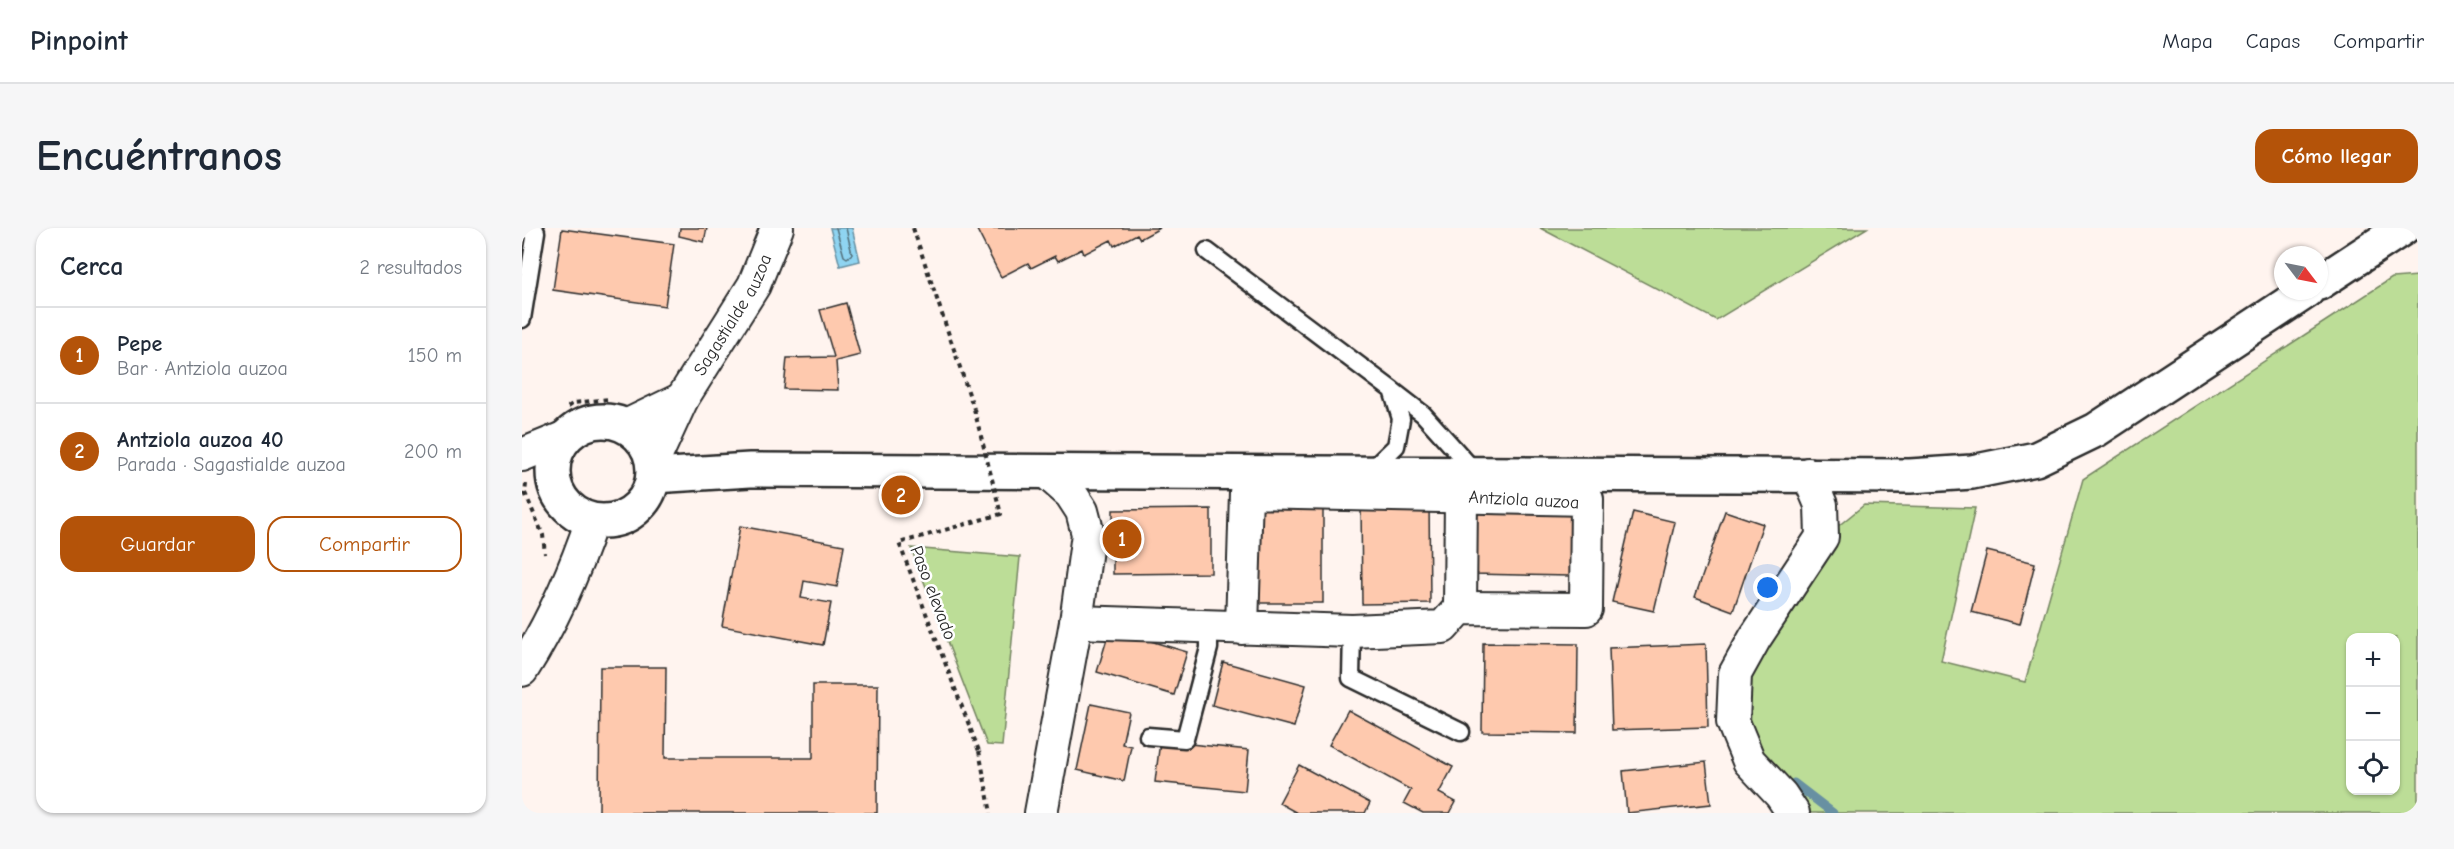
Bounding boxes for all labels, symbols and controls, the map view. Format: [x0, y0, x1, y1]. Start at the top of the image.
text: Pinpoint [30, 25, 128, 57]
text: Mapa [2162, 29, 2213, 53]
text: Capas [2246, 29, 2300, 53]
text: Compartir [2333, 29, 2424, 53]
button: Cómo llegar [2255, 129, 2418, 183]
text: Encuéntranos [36, 132, 282, 181]
north arrow [2274, 246, 2328, 300]
street label: Sagastialde auzoa [689, 251, 776, 379]
text: Cerca [60, 252, 124, 282]
text: 2 resultados [360, 256, 462, 279]
text: Pepe [117, 331, 162, 357]
text: 1 [76, 344, 83, 367]
text: 150 m [408, 344, 462, 367]
text: Bar · Antziola auzoa [117, 357, 288, 380]
text: Antziola auzoa 40 [117, 427, 284, 453]
text: 2 [75, 440, 84, 463]
text: 200 m [404, 440, 462, 463]
text: Parada · Sagastialde auzoa [117, 453, 346, 476]
pin: 2 [882, 472, 920, 518]
street label: Antziola auzoa [1468, 487, 1580, 513]
button: Guardar [60, 516, 255, 572]
button: Compartir [267, 516, 462, 572]
pin: 1 [1102, 516, 1142, 562]
street label: Paso elevado [905, 543, 961, 643]
your location [1753, 573, 1782, 602]
map controls [2346, 633, 2400, 795]
button: + [2346, 633, 2400, 687]
button: − [2346, 687, 2400, 741]
button: locate [2346, 741, 2400, 795]

